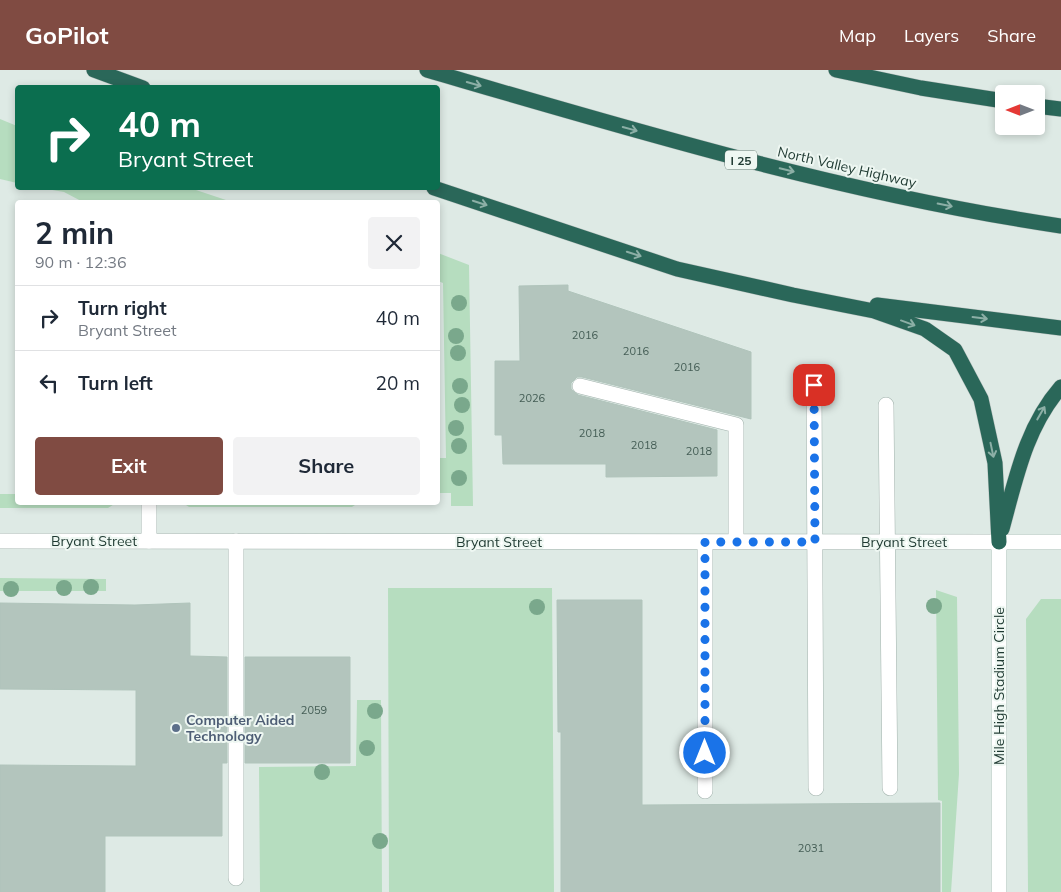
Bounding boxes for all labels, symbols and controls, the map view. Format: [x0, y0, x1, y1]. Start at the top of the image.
text: GoPilot [25, 20, 109, 50]
text: Map [839, 24, 876, 47]
text: Layers [904, 24, 959, 47]
text: Share [987, 24, 1036, 47]
one-way arrow [465, 79, 481, 89]
north arrow [995, 85, 1045, 135]
map controls [995, 85, 1045, 135]
text: 40 m [118, 102, 201, 146]
icon: right [35, 105, 100, 170]
one-way arrow [621, 125, 637, 134]
street label: North Valley Highway [776, 142, 919, 192]
text: Bryant Street [118, 145, 253, 173]
road number: I 25 [725, 150, 757, 170]
one-way arrow [778, 166, 794, 175]
one-way arrow [472, 199, 487, 208]
one-way arrow [937, 201, 953, 211]
text: 2 min [35, 214, 114, 252]
button: close [368, 217, 420, 269]
one-way arrow [626, 250, 642, 260]
text: 90 m · 12:36 [35, 252, 127, 272]
text: Turn right [78, 296, 167, 320]
icon: right [35, 304, 63, 332]
text: 40 m [376, 306, 420, 330]
one-way arrow [972, 313, 988, 323]
one-way arrow [900, 319, 915, 328]
text: Bryant Street [78, 320, 177, 340]
house number: 2016 [572, 328, 599, 342]
house number: 2016 [623, 344, 650, 358]
house number: 2016 [674, 360, 701, 374]
pin [793, 364, 835, 406]
icon: left [35, 369, 63, 397]
text: Turn left [78, 371, 153, 395]
text: 20 m [376, 371, 420, 395]
icon: arrive [800, 371, 828, 399]
house number: 2026 [519, 391, 546, 405]
one-way arrow [1037, 407, 1047, 421]
house number: 2018 [579, 426, 606, 440]
button: Exit [35, 437, 223, 495]
button: Share [233, 437, 420, 495]
house number: 2018 [631, 438, 658, 452]
one-way arrow [988, 442, 997, 458]
house number: 2018 [686, 444, 713, 458]
street label: Bryant Street [51, 532, 137, 550]
street label: Bryant Street [456, 533, 542, 551]
street label: Bryant Street [861, 533, 947, 551]
street label: Mile High Stadium Circle [990, 607, 1008, 765]
house number: 2059 [301, 703, 327, 717]
place label: Computer Aided Technology [186, 711, 294, 745]
marker: Computer Aided Technology [170, 722, 182, 734]
position arrow [678, 726, 730, 778]
house number: 2031 [798, 841, 824, 855]

